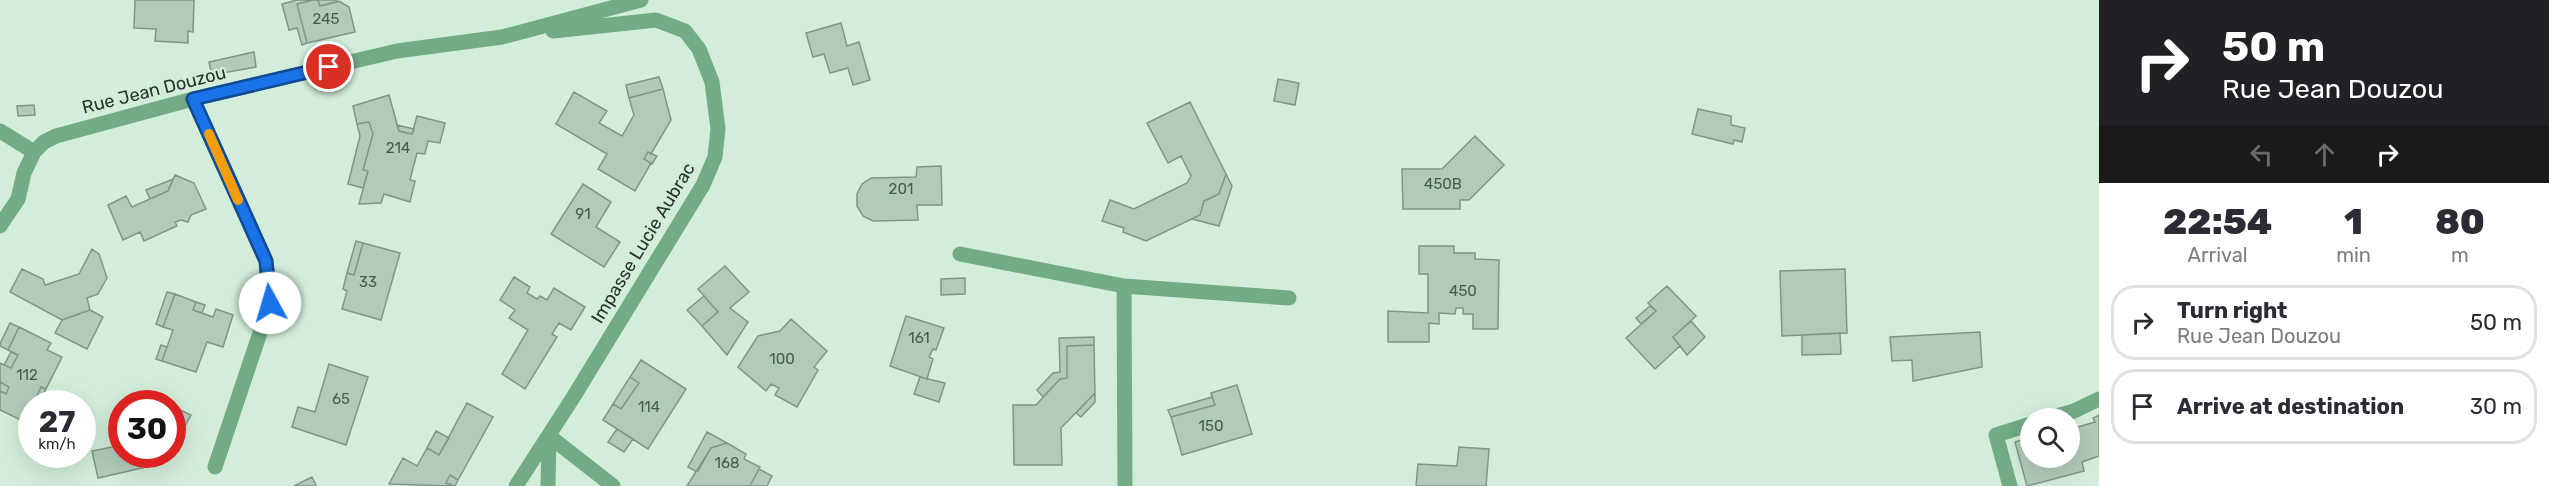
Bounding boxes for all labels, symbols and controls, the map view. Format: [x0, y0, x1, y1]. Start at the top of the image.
house number: 245 [313, 10, 340, 28]
text: 50 m [2222, 22, 2325, 72]
icon: right [2123, 24, 2201, 102]
pin [303, 41, 354, 92]
icon: arrive [312, 50, 345, 83]
street label: Rue Jean Douzou [80, 61, 228, 119]
text: Rue Jean Douzou [2222, 73, 2443, 105]
icon: left [2245, 138, 2278, 171]
icon: ahead [2308, 138, 2341, 171]
icon: right [2371, 138, 2404, 171]
house number: 214 [386, 139, 410, 157]
street label: Impasse Lucie Aubrac [586, 159, 700, 327]
house number: 450B [1424, 175, 1462, 193]
house number: 201 [889, 180, 913, 198]
text: 22:54 [2163, 200, 2272, 243]
text: 1 [2344, 200, 2363, 243]
text: 80 [2435, 200, 2485, 243]
house number: 91 [575, 205, 591, 223]
text: Arrival [2188, 243, 2248, 267]
text: min [2336, 243, 2371, 267]
text: m [2451, 243, 2469, 267]
position arrow [238, 271, 302, 335]
house number: 33 [359, 273, 377, 291]
house number: 450 [1449, 282, 1477, 300]
text: Turn right [2177, 297, 2287, 324]
icon: right [2126, 306, 2159, 339]
text: 50 m [2470, 309, 2522, 336]
text: Rue Jean Douzou [2177, 324, 2341, 348]
house number: 161 [908, 329, 930, 347]
house number: 100 [769, 350, 795, 368]
house number: 112 [16, 366, 38, 384]
speed limit sign: 30 [108, 390, 186, 468]
house number: 65 [332, 390, 350, 408]
icon: arrive [2126, 390, 2159, 423]
text: Arrive at destination [2177, 393, 2404, 420]
text: 30 m [2470, 393, 2522, 420]
house number: 114 [638, 398, 660, 416]
text: 27 [39, 404, 75, 440]
map controls [2020, 408, 2080, 468]
button: search [2020, 408, 2080, 468]
house number: 150 [1199, 417, 1223, 435]
text: km/h [38, 435, 76, 453]
house number: 168 [714, 454, 740, 472]

